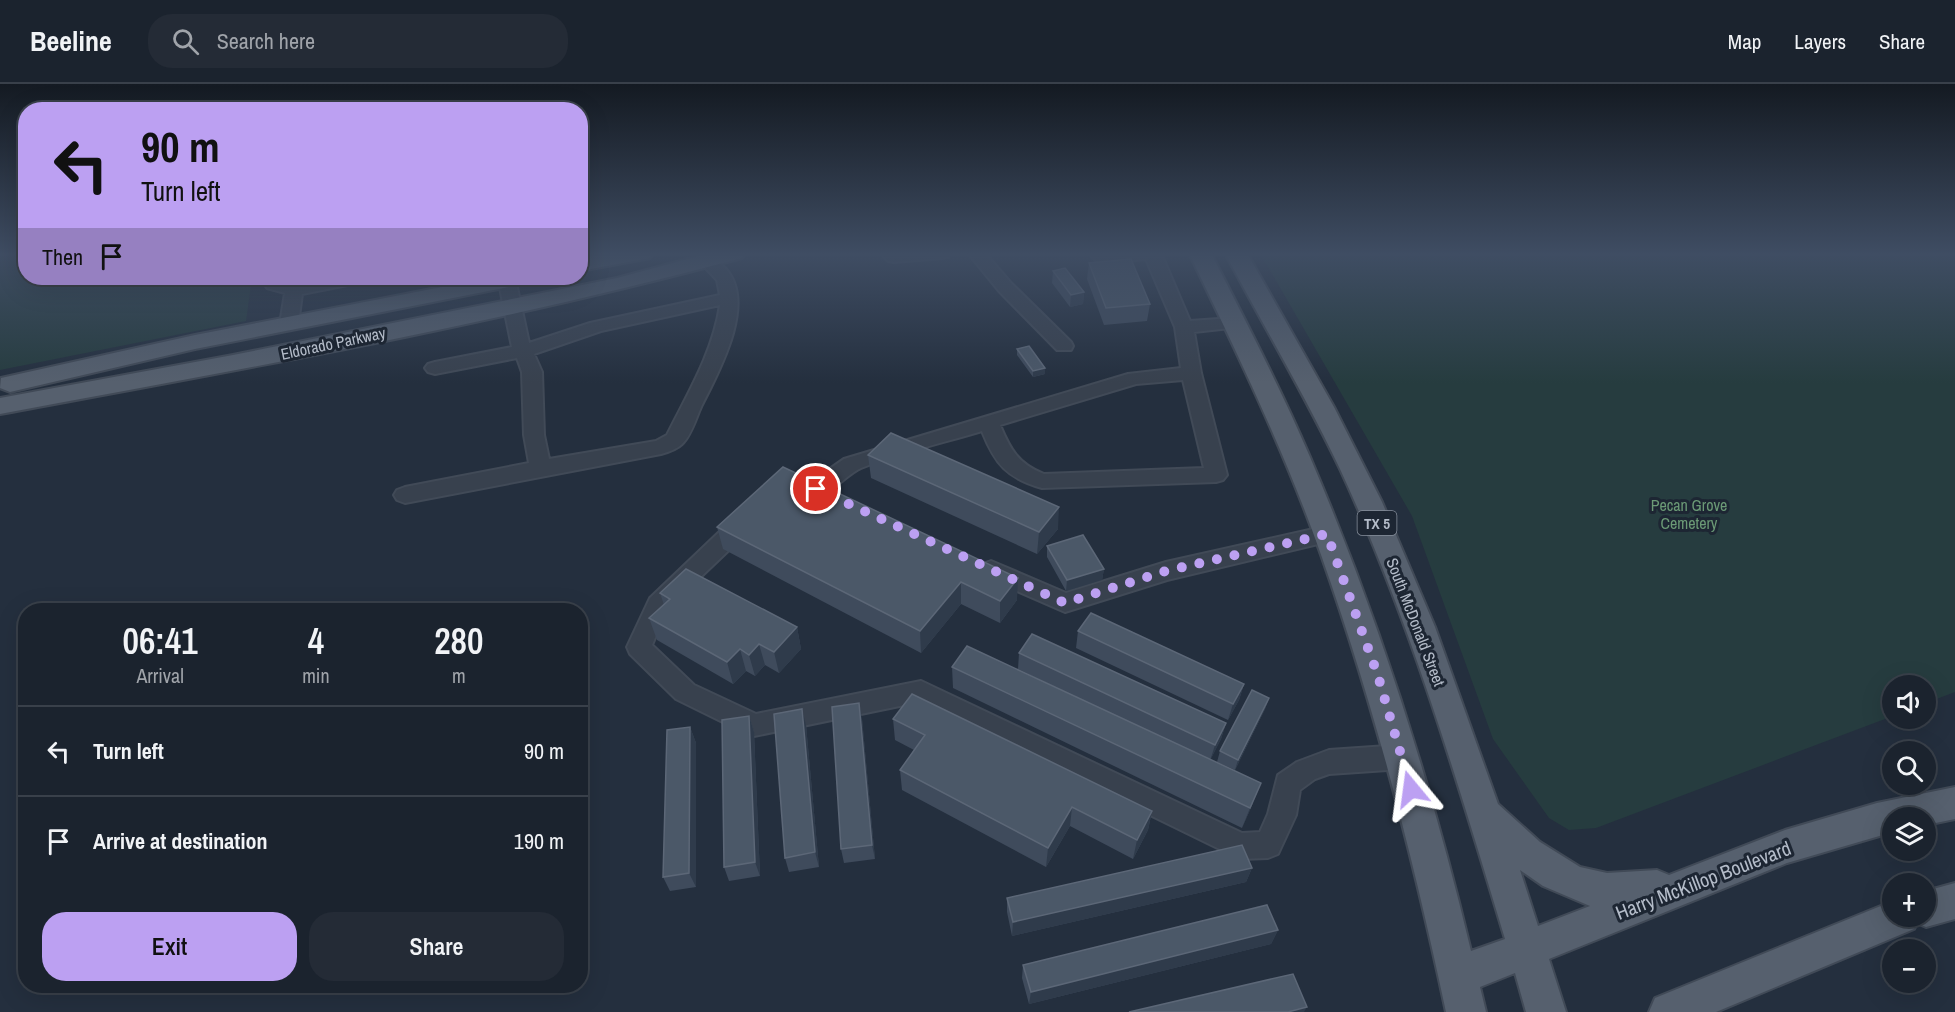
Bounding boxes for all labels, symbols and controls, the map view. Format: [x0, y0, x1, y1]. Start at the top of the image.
search box [148, 14, 568, 68]
text: Beeline [30, 22, 112, 60]
icon: search [169, 25, 202, 58]
text: Search here [217, 26, 315, 56]
text: Map [1728, 27, 1761, 56]
text: Layers [1794, 27, 1846, 56]
text: Share [1879, 27, 1925, 56]
text: 90 m [141, 119, 220, 175]
icon: left [42, 126, 120, 204]
text: Turn left [141, 173, 220, 209]
icon: arrive [95, 240, 128, 273]
text: Then [42, 242, 83, 272]
street label: Eldorado Parkway [279, 321, 388, 365]
pin [790, 463, 841, 514]
icon: arrive [799, 472, 832, 505]
park label: Pecan Grove Cemetery [1651, 494, 1727, 534]
road number: TX 5 [1358, 511, 1396, 535]
street label: South McDonald Street [1381, 555, 1451, 690]
text: 06:41 [123, 617, 198, 665]
text: 4 [308, 617, 324, 665]
text: 280 [434, 617, 483, 665]
text: Arrival [136, 662, 184, 689]
text: min [302, 662, 330, 689]
text: m [452, 662, 466, 689]
map controls [1882, 675, 1936, 993]
button: sound [1882, 675, 1936, 729]
icon: left [42, 735, 75, 768]
text: Turn left [93, 736, 164, 766]
text: 90 m [524, 736, 564, 766]
button: search [1882, 741, 1936, 795]
position arrow [1379, 757, 1443, 821]
button: layers [1882, 807, 1936, 861]
icon: arrive [42, 825, 75, 858]
text: Arrive at destination [93, 826, 267, 856]
text: 190 m [514, 826, 564, 856]
street label: Harry McKillop Boulevard [1611, 834, 1795, 926]
button: + [1882, 873, 1936, 927]
button: Exit [42, 912, 297, 981]
button: Share [309, 912, 564, 981]
button: − [1882, 939, 1936, 993]

